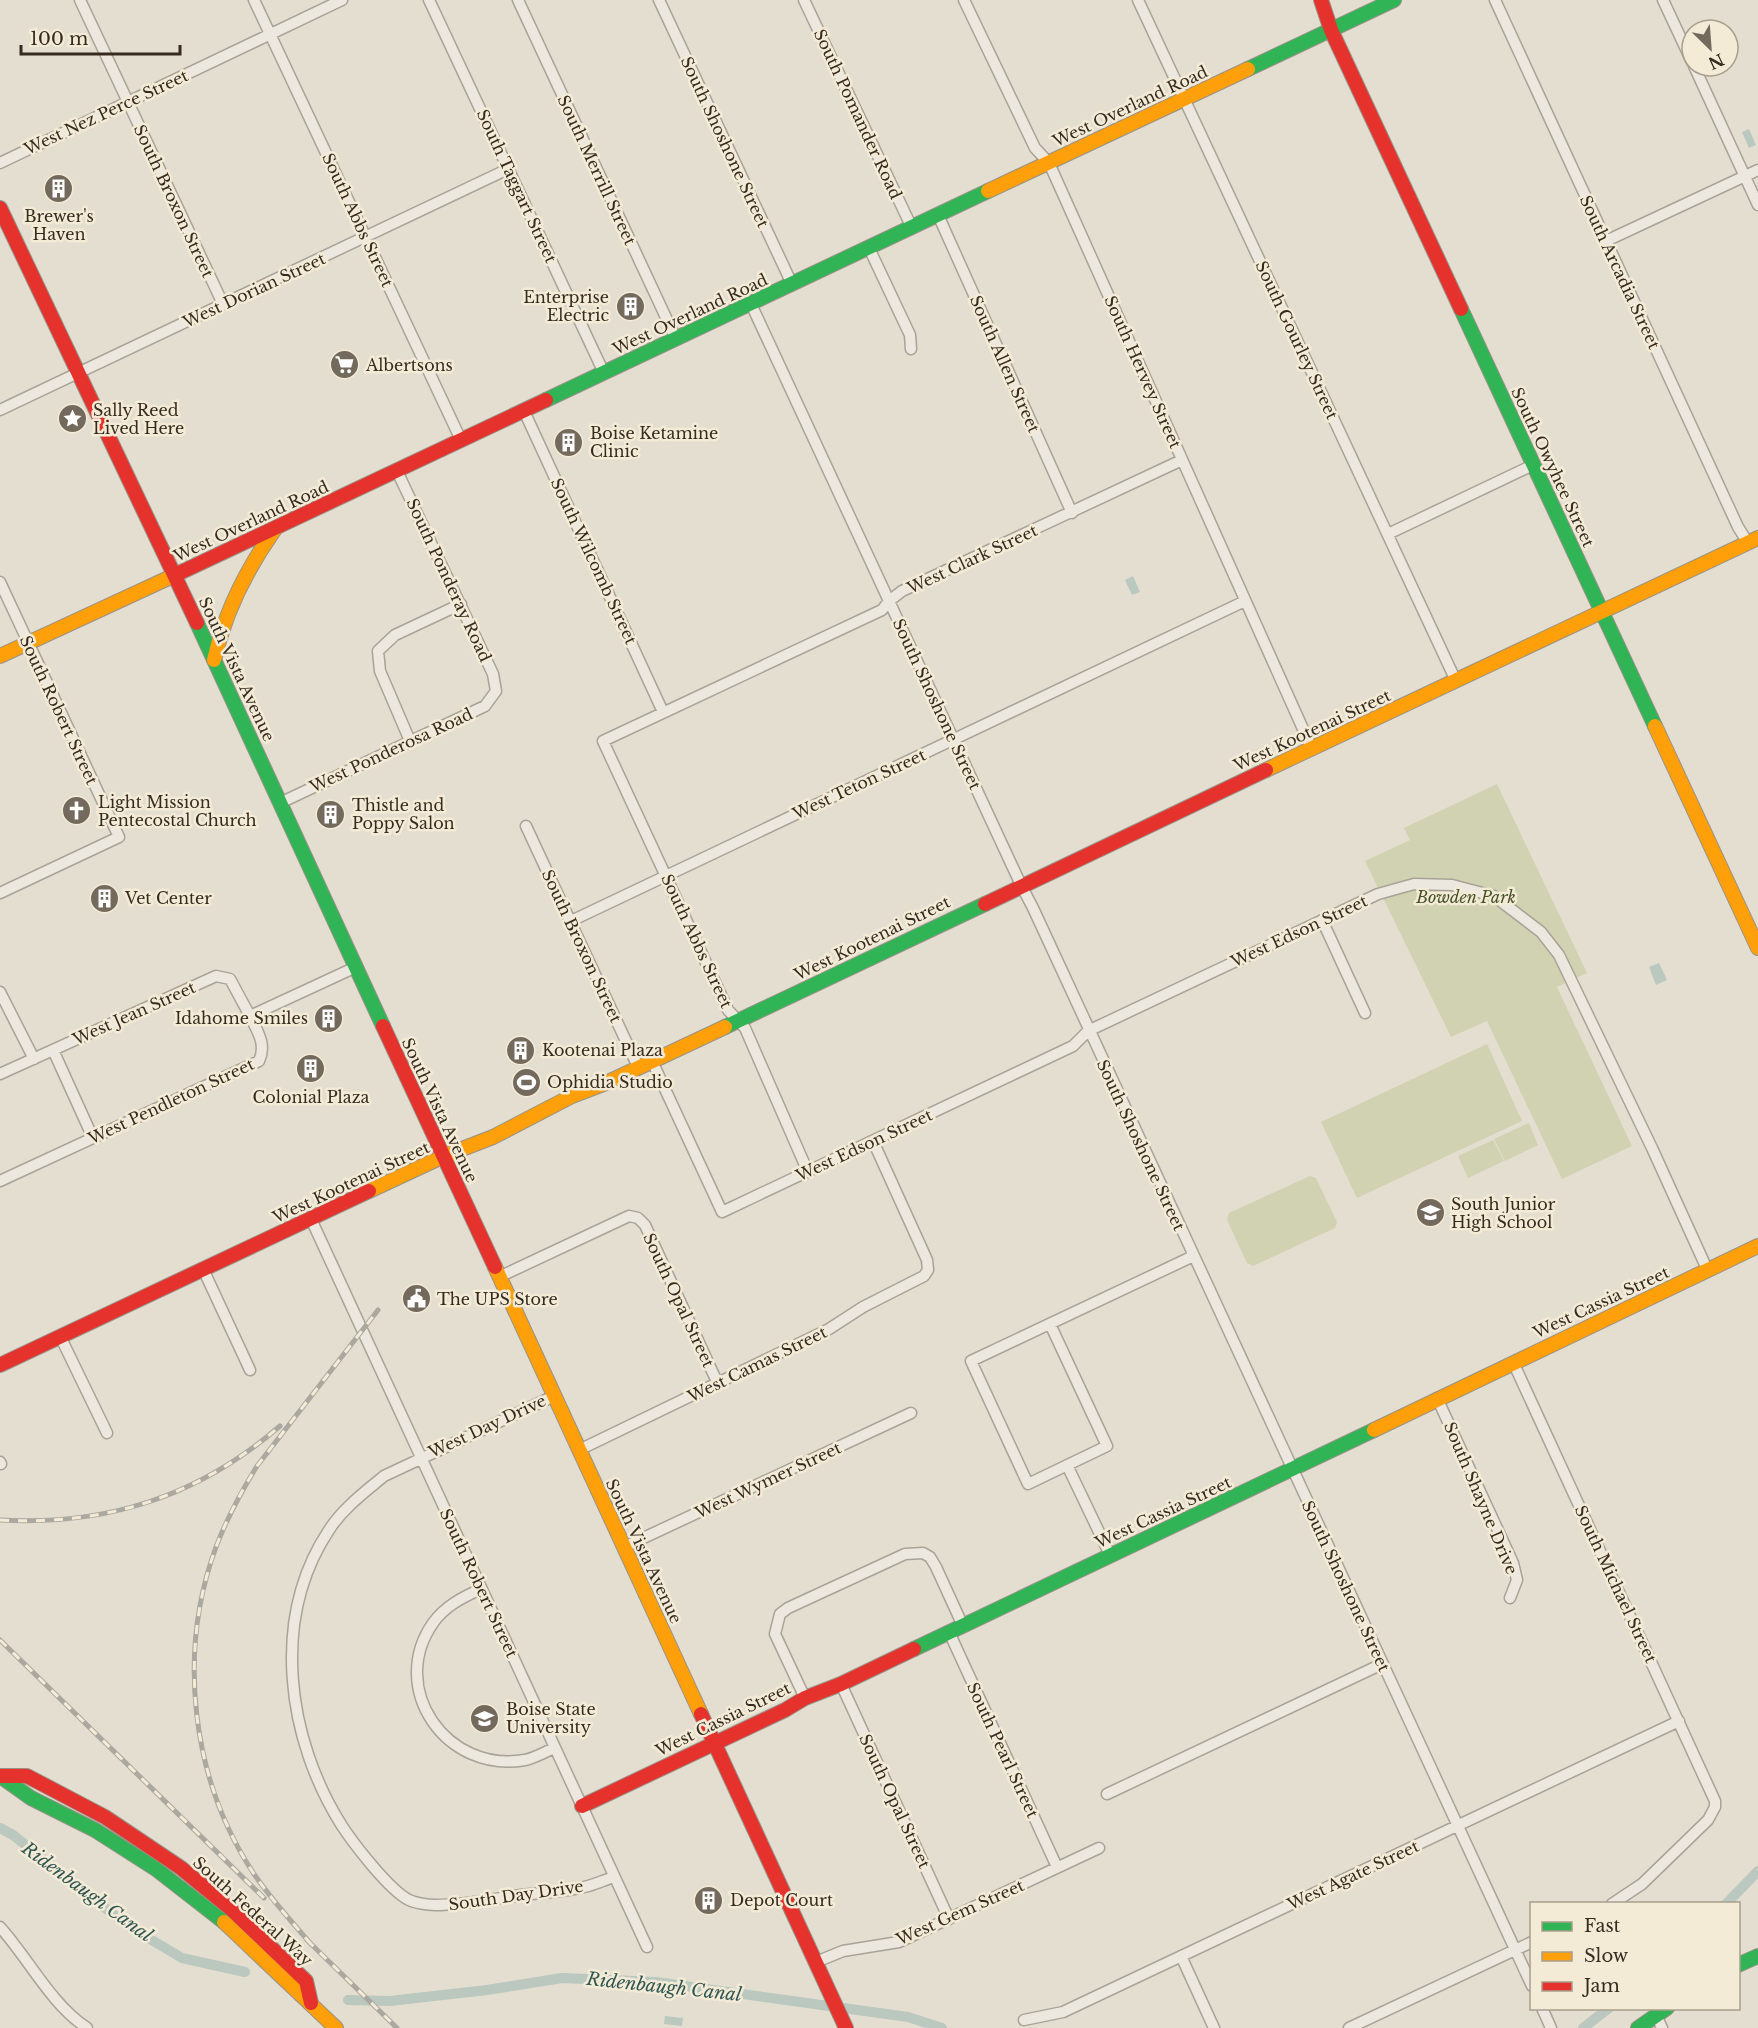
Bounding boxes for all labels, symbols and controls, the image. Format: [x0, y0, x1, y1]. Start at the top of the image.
scale bar [21, 18, 180, 56]
north arrow [1680, 18, 1740, 78]
street label: South Pomander Road [810, 26, 906, 202]
text: 100 m [30, 28, 88, 50]
text: N [1705, 49, 1727, 74]
street label: South Shoshone Street [677, 53, 773, 231]
street label: West Overland Road [1048, 61, 1211, 151]
street label: West Nez Perce Street [20, 65, 191, 159]
street label: South Merrill Street [553, 92, 641, 248]
street label: South Taggart Street [473, 106, 561, 266]
street label: South Broxon Street [130, 121, 218, 281]
street label: South Abbs Street [318, 150, 398, 290]
building icon: Brewer's Haven [43, 172, 75, 204]
street label: South Arcadia Street [1576, 192, 1664, 352]
place label: Brewer's Haven [24, 206, 94, 244]
street label: West Dorian Street [179, 248, 328, 332]
street label: South Gourley Street [1251, 258, 1343, 422]
street label: West Overland Road [608, 269, 771, 359]
place label: Enterprise Electric [523, 287, 609, 325]
building icon: Enterprise Electric [614, 290, 646, 322]
street label: South Allen Street [966, 292, 1044, 436]
street label: South Hervey Street [1100, 292, 1186, 452]
supermarket icon: Albertsons [329, 349, 361, 381]
place label: Albertsons [365, 355, 453, 375]
street label: South Owyhee Street [1507, 384, 1599, 550]
place label: Sally Reed Lived Here [93, 400, 184, 438]
place icon: Sally Reed Lived Here [56, 403, 88, 435]
place label: Boise Ketamine Clinic [590, 423, 718, 461]
building icon: Boise Ketamine Clinic [553, 426, 585, 458]
street label: South Wilcomb Street [547, 475, 641, 647]
street label: West Overland Road [169, 476, 332, 566]
street label: South Ponderay Road [402, 495, 496, 665]
street label: West Clark Street [903, 520, 1040, 598]
street label: South Vista Avenue [195, 594, 279, 744]
street label: South Shoshone Street [889, 615, 985, 793]
street label: South Robert Street [16, 632, 102, 788]
street label: West Kootenai Street [1229, 685, 1394, 776]
street label: West Ponderosa Road [305, 703, 476, 797]
street label: West Teton Street [788, 744, 929, 824]
place label: Light Mission Pentecostal Church [98, 792, 257, 830]
church icon: Light Mission Pentecostal Church [61, 795, 93, 827]
place label: Thistle and Poppy Salon [352, 795, 455, 833]
building icon: Thistle and Poppy Salon [315, 798, 347, 830]
street label: South Broxon Street [538, 866, 626, 1026]
street label: South Abbs Street [657, 871, 737, 1011]
building icon: Vet Center [88, 882, 120, 914]
park label: Bowden Park [1415, 887, 1516, 907]
place label: Vet Center [124, 888, 212, 908]
street label: West Edson Street [1227, 891, 1371, 972]
street label: West Kootenai Street [790, 892, 953, 985]
street label: West Jean Street [69, 977, 199, 1049]
building icon: Idahome Smiles [313, 1002, 345, 1034]
place label: Idahome Smiles [175, 1008, 308, 1028]
building icon: Kootenai Plaza [505, 1034, 537, 1066]
street label: South Vista Avenue [398, 1035, 482, 1185]
place label: Kootenai Plaza [542, 1040, 663, 1060]
building icon: Colonial Plaza [295, 1053, 327, 1085]
street label: West Pendleton Street [84, 1054, 257, 1149]
street label: South Shoshone Street [1093, 1056, 1189, 1234]
sports icon: Ophidia Studio [510, 1066, 542, 1098]
place label: Ophidia Studio [547, 1072, 673, 1092]
place label: Colonial Plaza [253, 1087, 370, 1107]
street label: West Edson Street [792, 1105, 936, 1186]
street label: West Kootenai Street [268, 1137, 433, 1228]
place label: South Junior High School [1451, 1194, 1556, 1232]
school or university icon: South Junior High School [1414, 1197, 1446, 1229]
street label: South Opal Street [639, 1230, 719, 1370]
street label: West Cassia Street [1529, 1262, 1672, 1343]
public building icon: The UPS Store [400, 1283, 432, 1315]
place label: The UPS Store [437, 1289, 558, 1309]
street label: West Camas Street [683, 1322, 830, 1407]
street label: West Day Drive [424, 1390, 549, 1462]
street label: South Shayne Drive [1440, 1419, 1522, 1577]
street label: West Wymer Street [691, 1437, 844, 1523]
street label: West Cassia Street [1091, 1472, 1234, 1553]
street label: South Vista Avenue [602, 1476, 686, 1626]
street label: South Shoshone Street [1298, 1497, 1394, 1675]
street label: South Michael Street [1571, 1502, 1661, 1666]
street label: South Robert Street [436, 1505, 522, 1661]
street label: West Cassia Street [651, 1678, 794, 1761]
street label: South Pearl Street [963, 1679, 1043, 1821]
place label: Boise State University [506, 1699, 596, 1737]
school or university icon: Boise State University [469, 1702, 501, 1734]
street label: South Opal Street [855, 1731, 935, 1871]
street label: West Agate Street [1283, 1836, 1422, 1915]
water label: Ridenbaugh Canal [17, 1837, 157, 1947]
street label: South Federal Way [189, 1852, 318, 1971]
street label: West Gem Street [892, 1875, 1027, 1950]
street label: South Day Drive [447, 1876, 585, 1914]
building icon: Depot Court [693, 1884, 725, 1916]
place label: Depot Court [730, 1890, 833, 1910]
legend [1530, 1902, 1740, 2010]
text: Fast [1584, 1915, 1621, 1937]
text: Slow [1584, 1945, 1629, 1967]
water label: Ridenbaugh Canal [584, 1968, 743, 2006]
text: Jam [1582, 1975, 1620, 1997]

